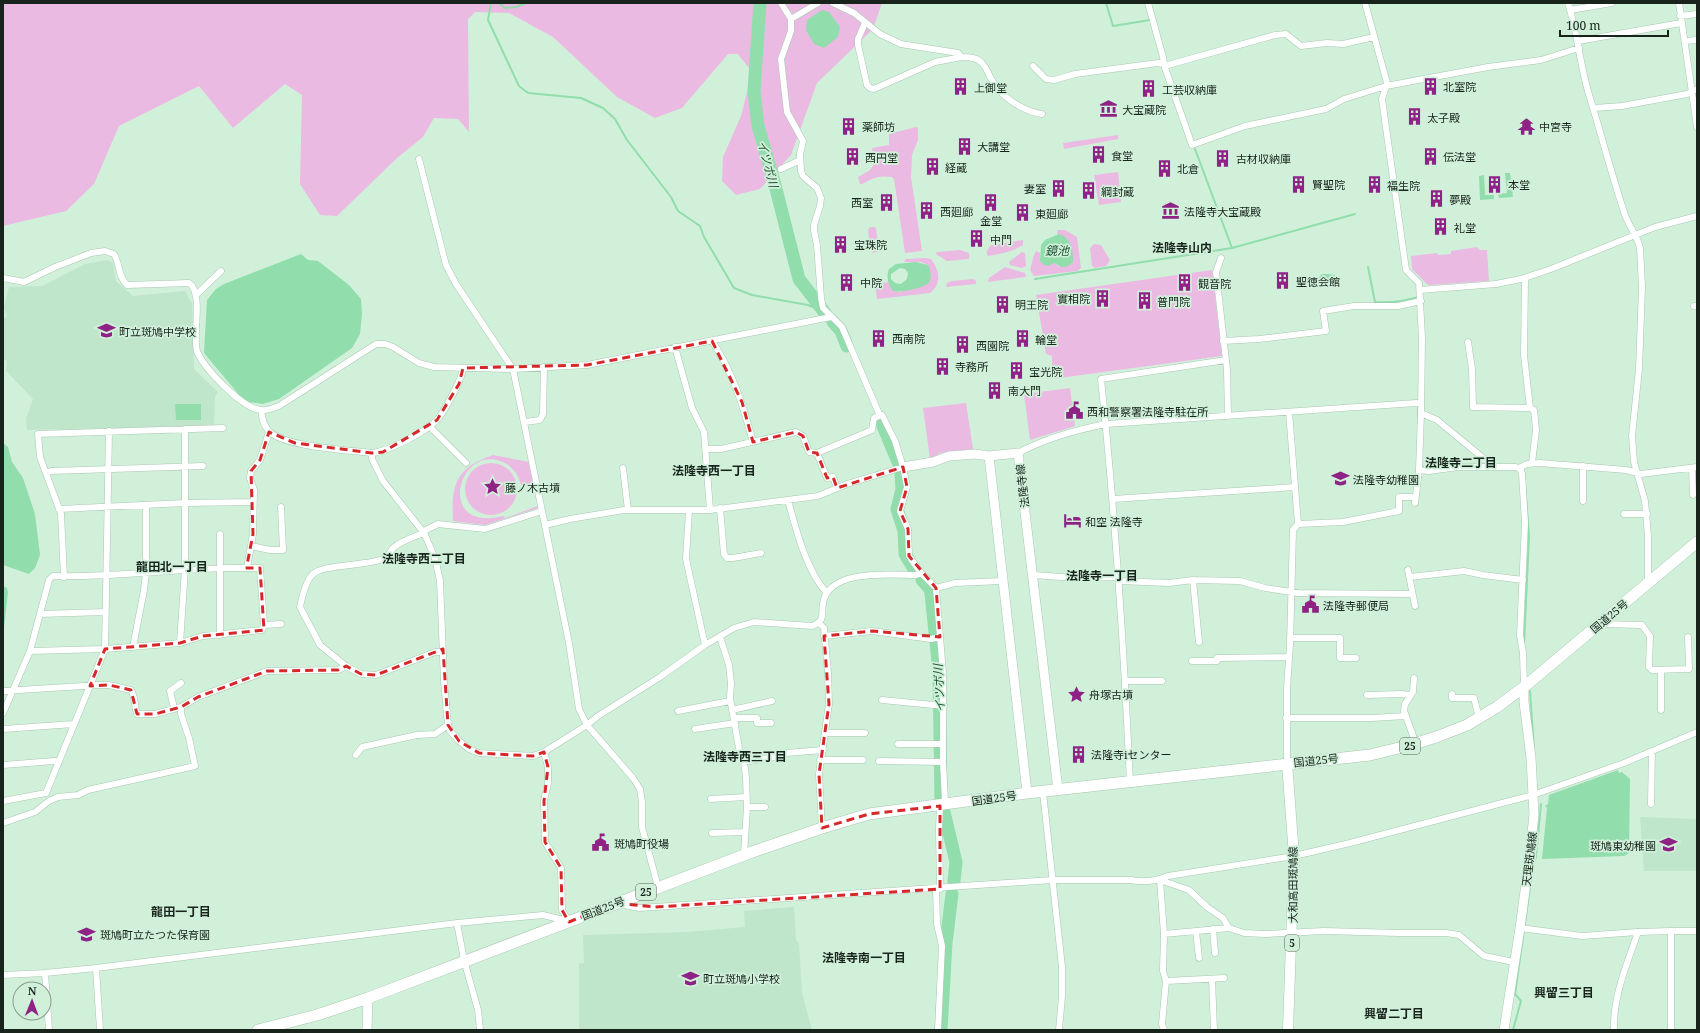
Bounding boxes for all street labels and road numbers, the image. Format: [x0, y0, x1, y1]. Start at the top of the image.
street label: 法隆寺線 [1012, 463, 1032, 509]
street label: 国道25号 [1587, 596, 1631, 636]
road number: 25 [1400, 738, 1420, 754]
street label: 国道25号 [1293, 750, 1339, 770]
street label: 国道25号 [971, 787, 1017, 809]
street label: 天理斑鳩線 [1518, 831, 1540, 887]
street label: 大和高田斑鳩線 [1285, 847, 1300, 924]
road number: 25 [636, 884, 656, 900]
street label: 国道25号 [579, 893, 627, 923]
road number: 5 [1285, 935, 1299, 951]

